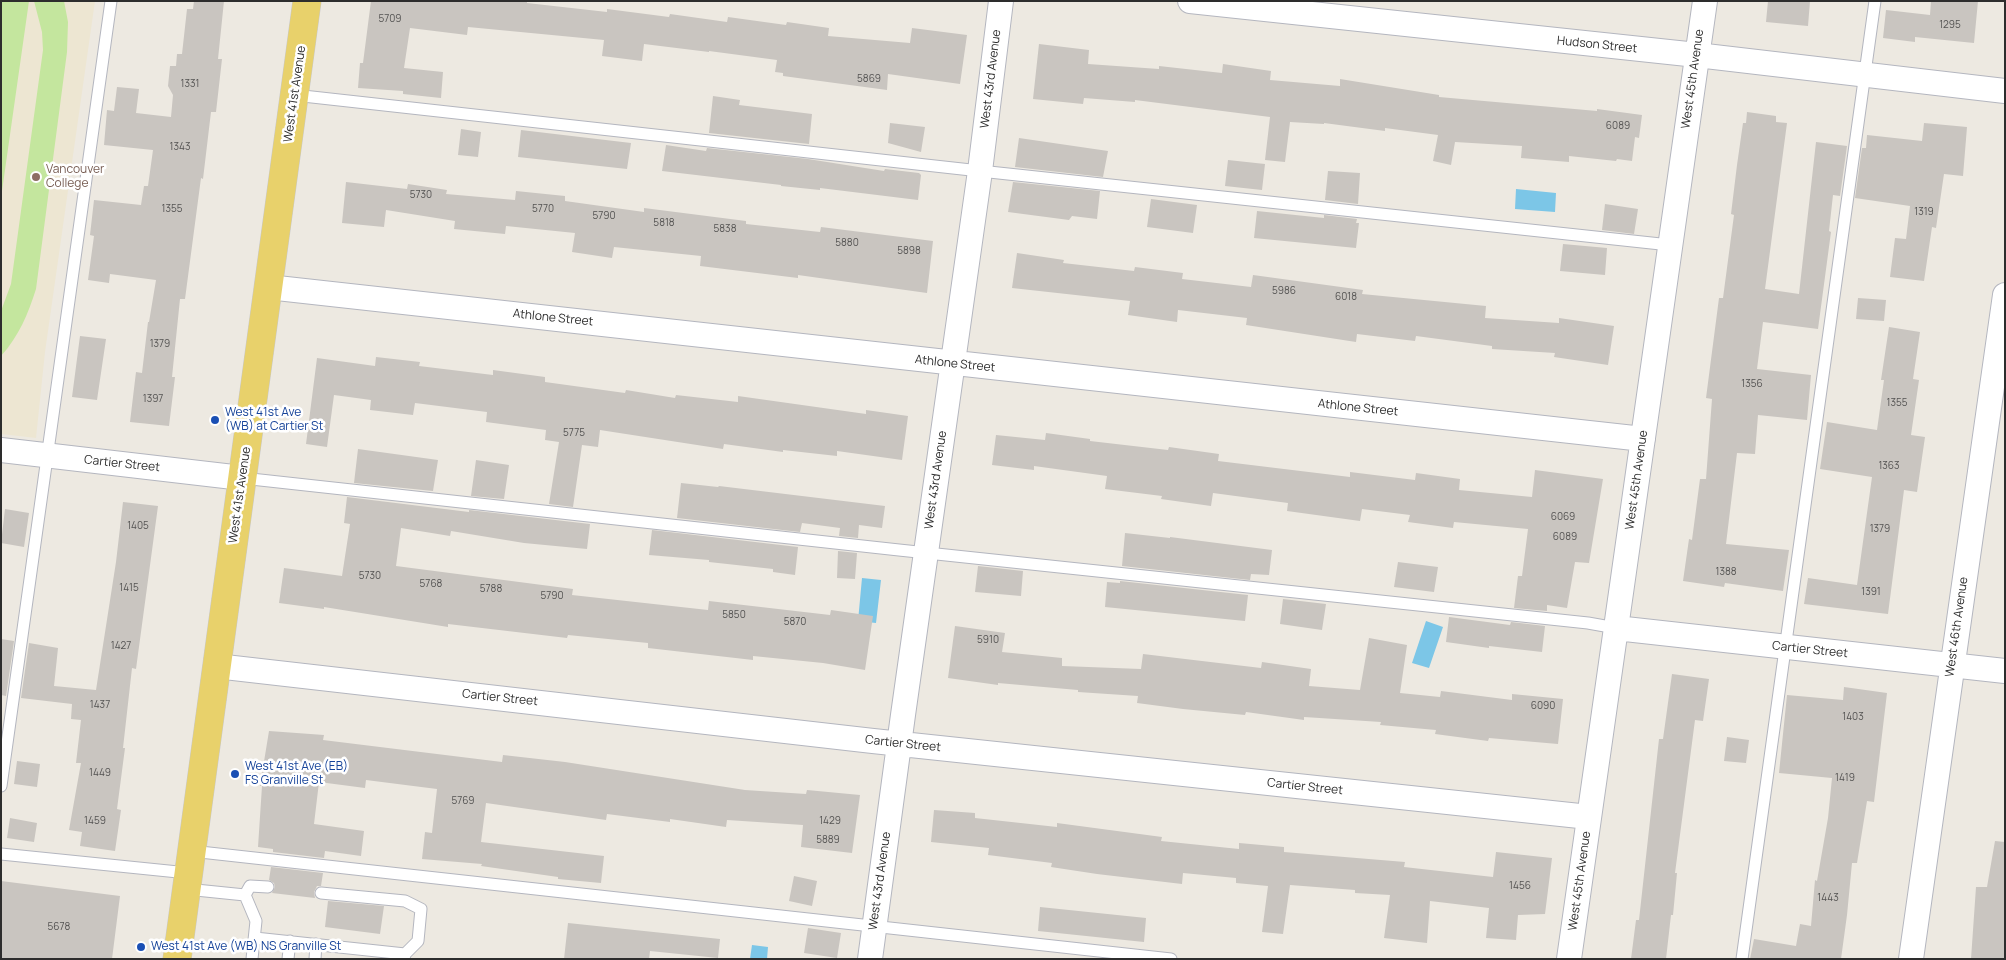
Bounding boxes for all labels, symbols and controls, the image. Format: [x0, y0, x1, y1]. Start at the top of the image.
house number: 5709 [378, 13, 402, 25]
house number: 1295 [1939, 19, 1961, 31]
street label: West 45th Avenue [1679, 28, 1707, 130]
street label: West 43rd Avenue [978, 29, 1004, 129]
street label: Hudson Street [1556, 34, 1638, 56]
street label: West 41st Avenue [281, 45, 309, 143]
house number: 5869 [857, 73, 881, 85]
house number: 1331 [181, 78, 199, 90]
house number: 6089 [1606, 120, 1630, 132]
house number: 1343 [170, 141, 190, 153]
place label: Vancouver College [46, 163, 104, 191]
marker: Vancouver College [30, 171, 42, 183]
house number: 5730 [410, 189, 432, 201]
house number: 1355 [162, 203, 182, 215]
house number: 5770 [532, 203, 554, 215]
house number: 1319 [1914, 206, 1934, 218]
house number: 5790 [592, 210, 616, 222]
house number: 5818 [653, 217, 675, 229]
house number: 5838 [714, 223, 736, 235]
house number: 5880 [835, 237, 859, 249]
house number: 5898 [897, 245, 921, 257]
house number: 5986 [1272, 285, 1296, 297]
house number: 6018 [1335, 291, 1357, 303]
street label: Athlone Street [512, 307, 594, 329]
house number: 1379 [150, 338, 170, 350]
street label: Athlone Street [914, 353, 996, 375]
house number: 1356 [1741, 378, 1763, 390]
house number: 1397 [143, 393, 163, 405]
street label: Athlone Street [1317, 397, 1399, 419]
house number: 1355 [1887, 397, 1907, 409]
place label: West 41st Ave (WB) at Cartier St [225, 406, 323, 434]
marker: West 41st Ave (WB) at Cartier St [209, 414, 221, 426]
house number: 5775 [563, 427, 585, 439]
street label: West 45th Avenue [1623, 429, 1651, 531]
street label: West 43rd Avenue [922, 430, 950, 530]
street label: West 41st Avenue [226, 446, 254, 544]
street label: Cartier Street [83, 453, 161, 475]
house number: 1363 [1878, 460, 1900, 472]
house number: 6069 [1551, 511, 1575, 523]
house number: 1405 [127, 520, 149, 532]
house number: 1379 [1870, 523, 1890, 535]
house number: 6089 [1553, 531, 1577, 543]
house number: 1388 [1715, 566, 1737, 578]
house number: 5730 [359, 570, 381, 582]
street label: West 46th Avenue [1943, 576, 1971, 678]
house number: 5768 [420, 578, 442, 590]
house number: 1415 [119, 582, 139, 594]
house number: 5788 [480, 583, 502, 595]
house number: 1391 [1861, 586, 1881, 598]
house number: 5790 [540, 590, 564, 602]
house number: 5850 [722, 609, 746, 621]
house number: 5870 [784, 616, 806, 628]
house number: 5910 [977, 634, 999, 646]
street label: Cartier Street [1771, 639, 1849, 661]
house number: 1427 [111, 640, 131, 652]
street label: Cartier Street [461, 687, 539, 709]
house number: 1437 [90, 699, 110, 711]
house number: 6090 [1531, 700, 1555, 712]
house number: 1403 [1842, 711, 1864, 723]
street label: Cartier Street [864, 733, 942, 755]
place label: West 41st Ave (EB) FS Granville St [245, 760, 348, 788]
house number: 1449 [89, 767, 111, 779]
marker: West 41st Ave (EB) FS Granville St [229, 768, 241, 780]
house number: 1419 [1835, 772, 1855, 784]
street label: Cartier Street [1266, 776, 1344, 798]
house number: 5769 [451, 795, 475, 807]
house number: 1459 [84, 815, 106, 827]
house number: 1429 [819, 815, 841, 827]
street label: West 45th Avenue [1566, 830, 1594, 932]
street label: West 43rd Avenue [866, 831, 894, 931]
house number: 5889 [816, 834, 840, 846]
house number: 1456 [1509, 880, 1531, 892]
house number: 1443 [1817, 892, 1839, 904]
house number: 5678 [48, 921, 70, 933]
place label: West 41st Ave (WB) NS Granville St [151, 940, 341, 954]
marker: West 41st Ave (WB) NS Granville St [135, 941, 147, 953]

